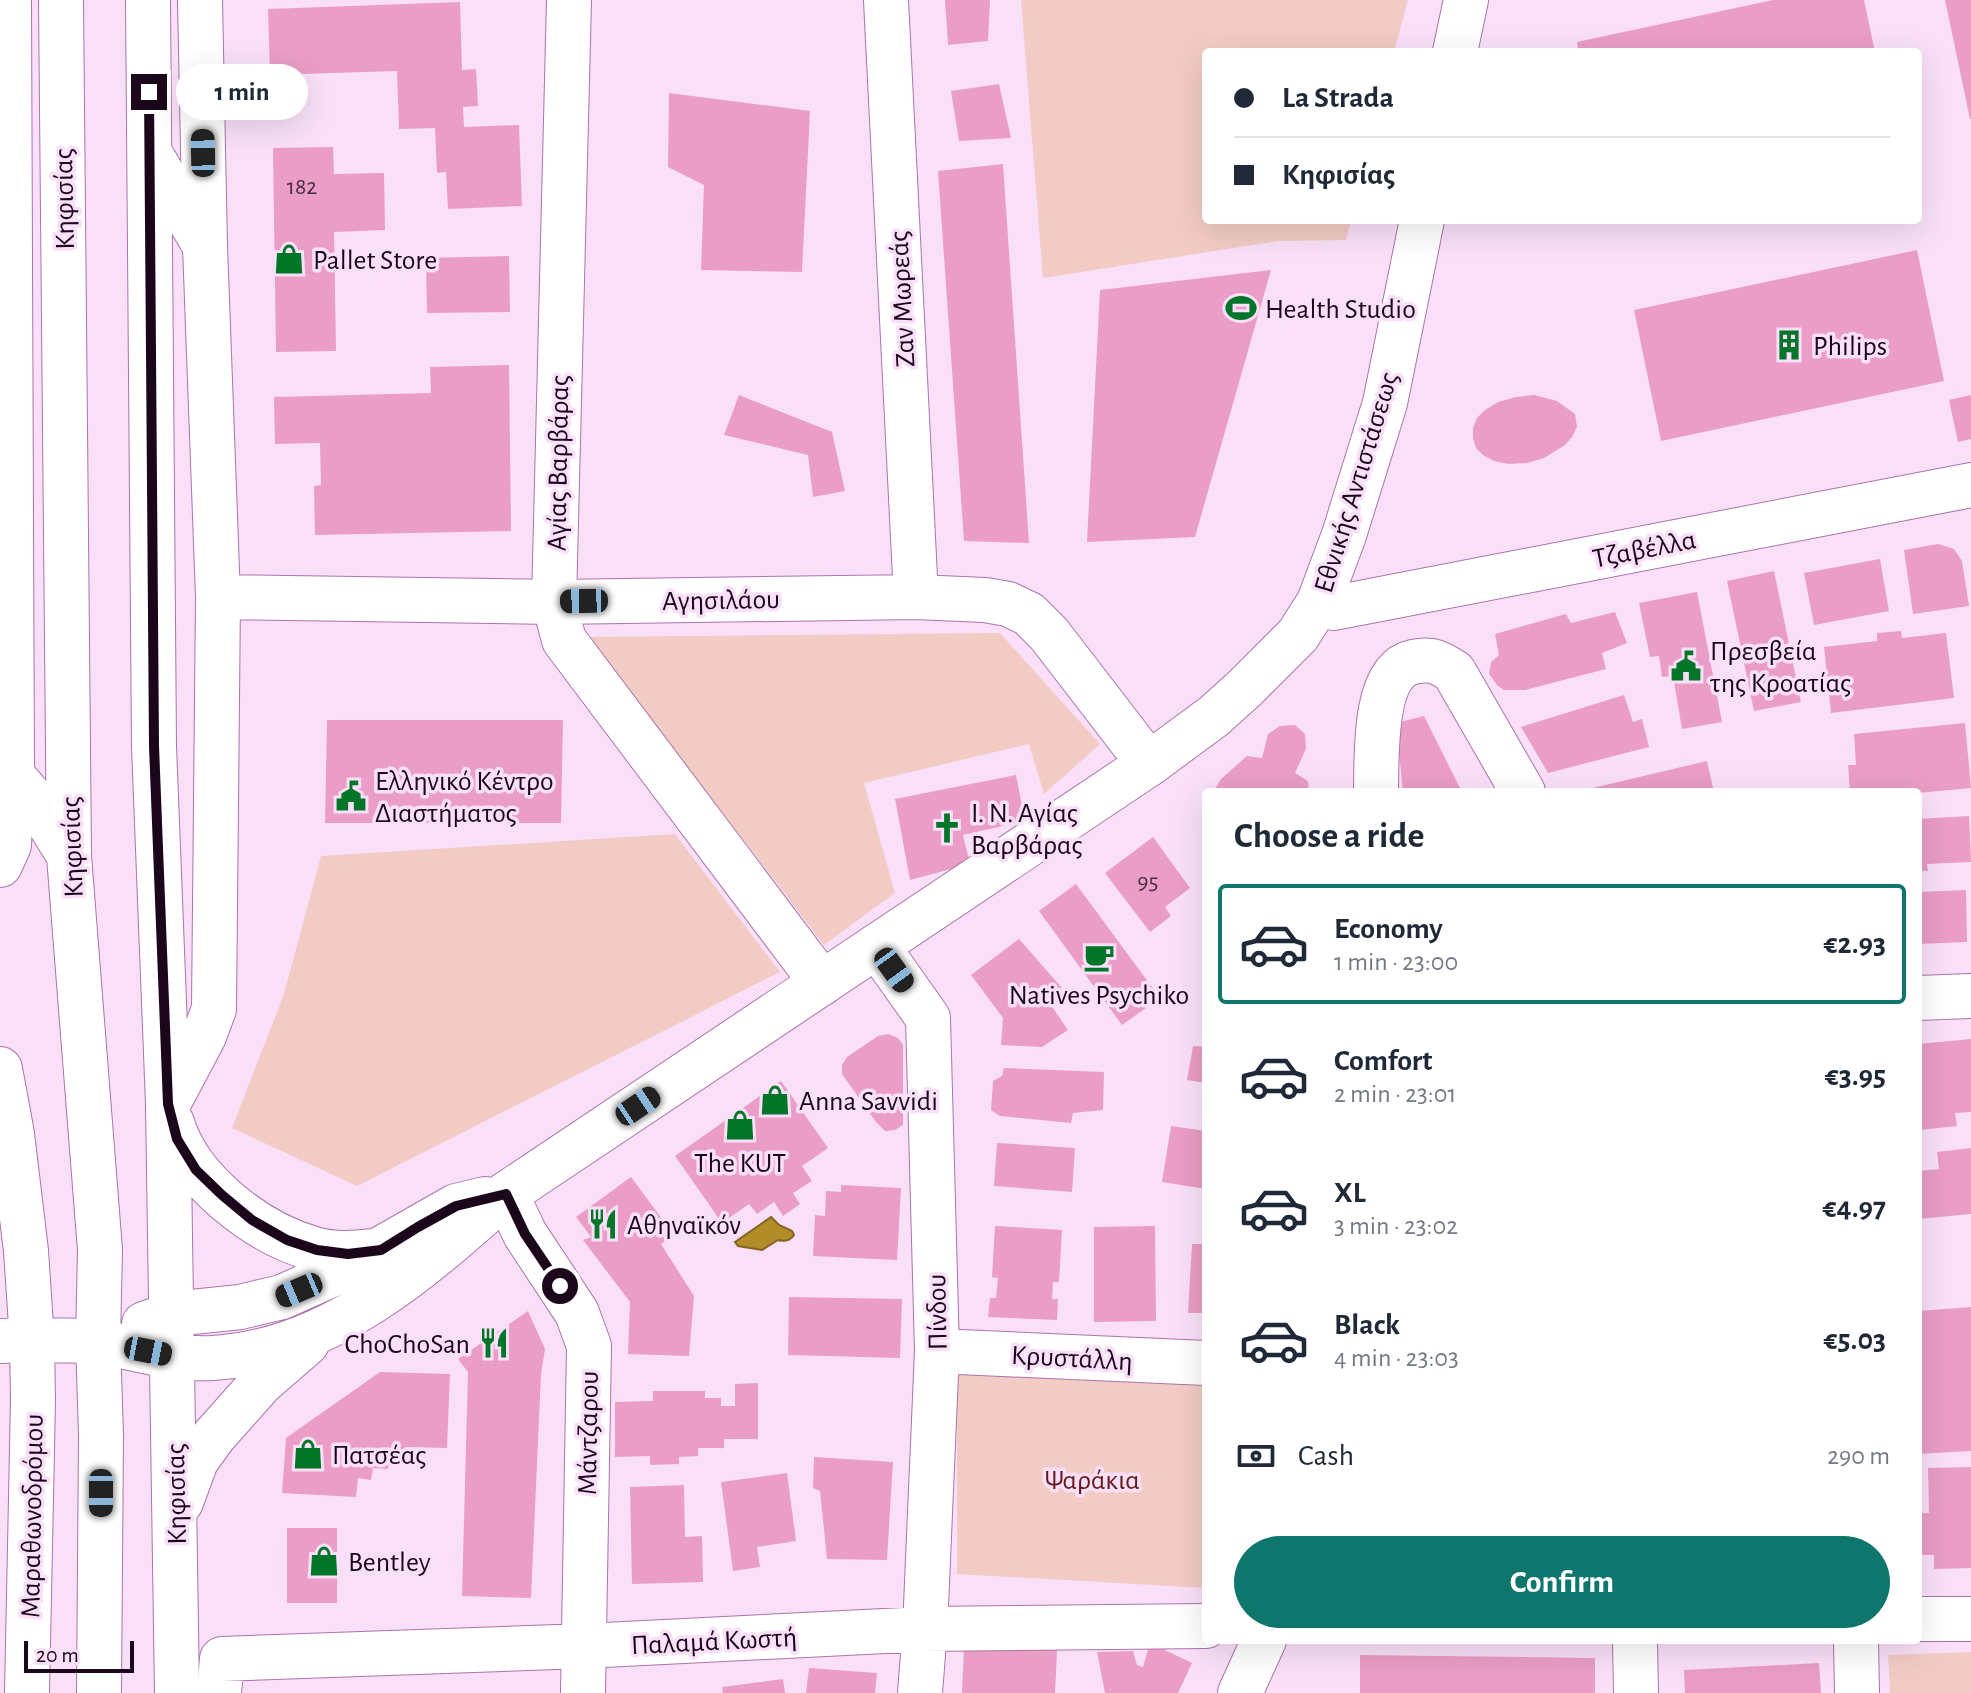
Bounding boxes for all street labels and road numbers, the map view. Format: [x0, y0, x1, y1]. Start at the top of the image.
street label: Κηφισίας [50, 148, 80, 250]
street label: Ζαν Μωρεάς [885, 230, 921, 368]
street label: Εθνικής Αντιστάσεως [1310, 369, 1404, 596]
street label: Αγίας Βαρβάρας [543, 375, 575, 551]
street label: Τζαβέλλα [1590, 526, 1698, 574]
street label: Αγησιλάου [662, 586, 780, 616]
street label: Κηφισίας [57, 796, 89, 898]
street label: Πίνδου [923, 1274, 953, 1350]
street label: Κρυστάλλη [1010, 1342, 1133, 1376]
street label: Μάντζαρου [574, 1371, 604, 1495]
street label: Μαραθωνοδρόμου [17, 1414, 49, 1618]
street label: Κηφισίας [162, 1443, 192, 1545]
street label: Παλαμά Κωστή [630, 1624, 798, 1660]

